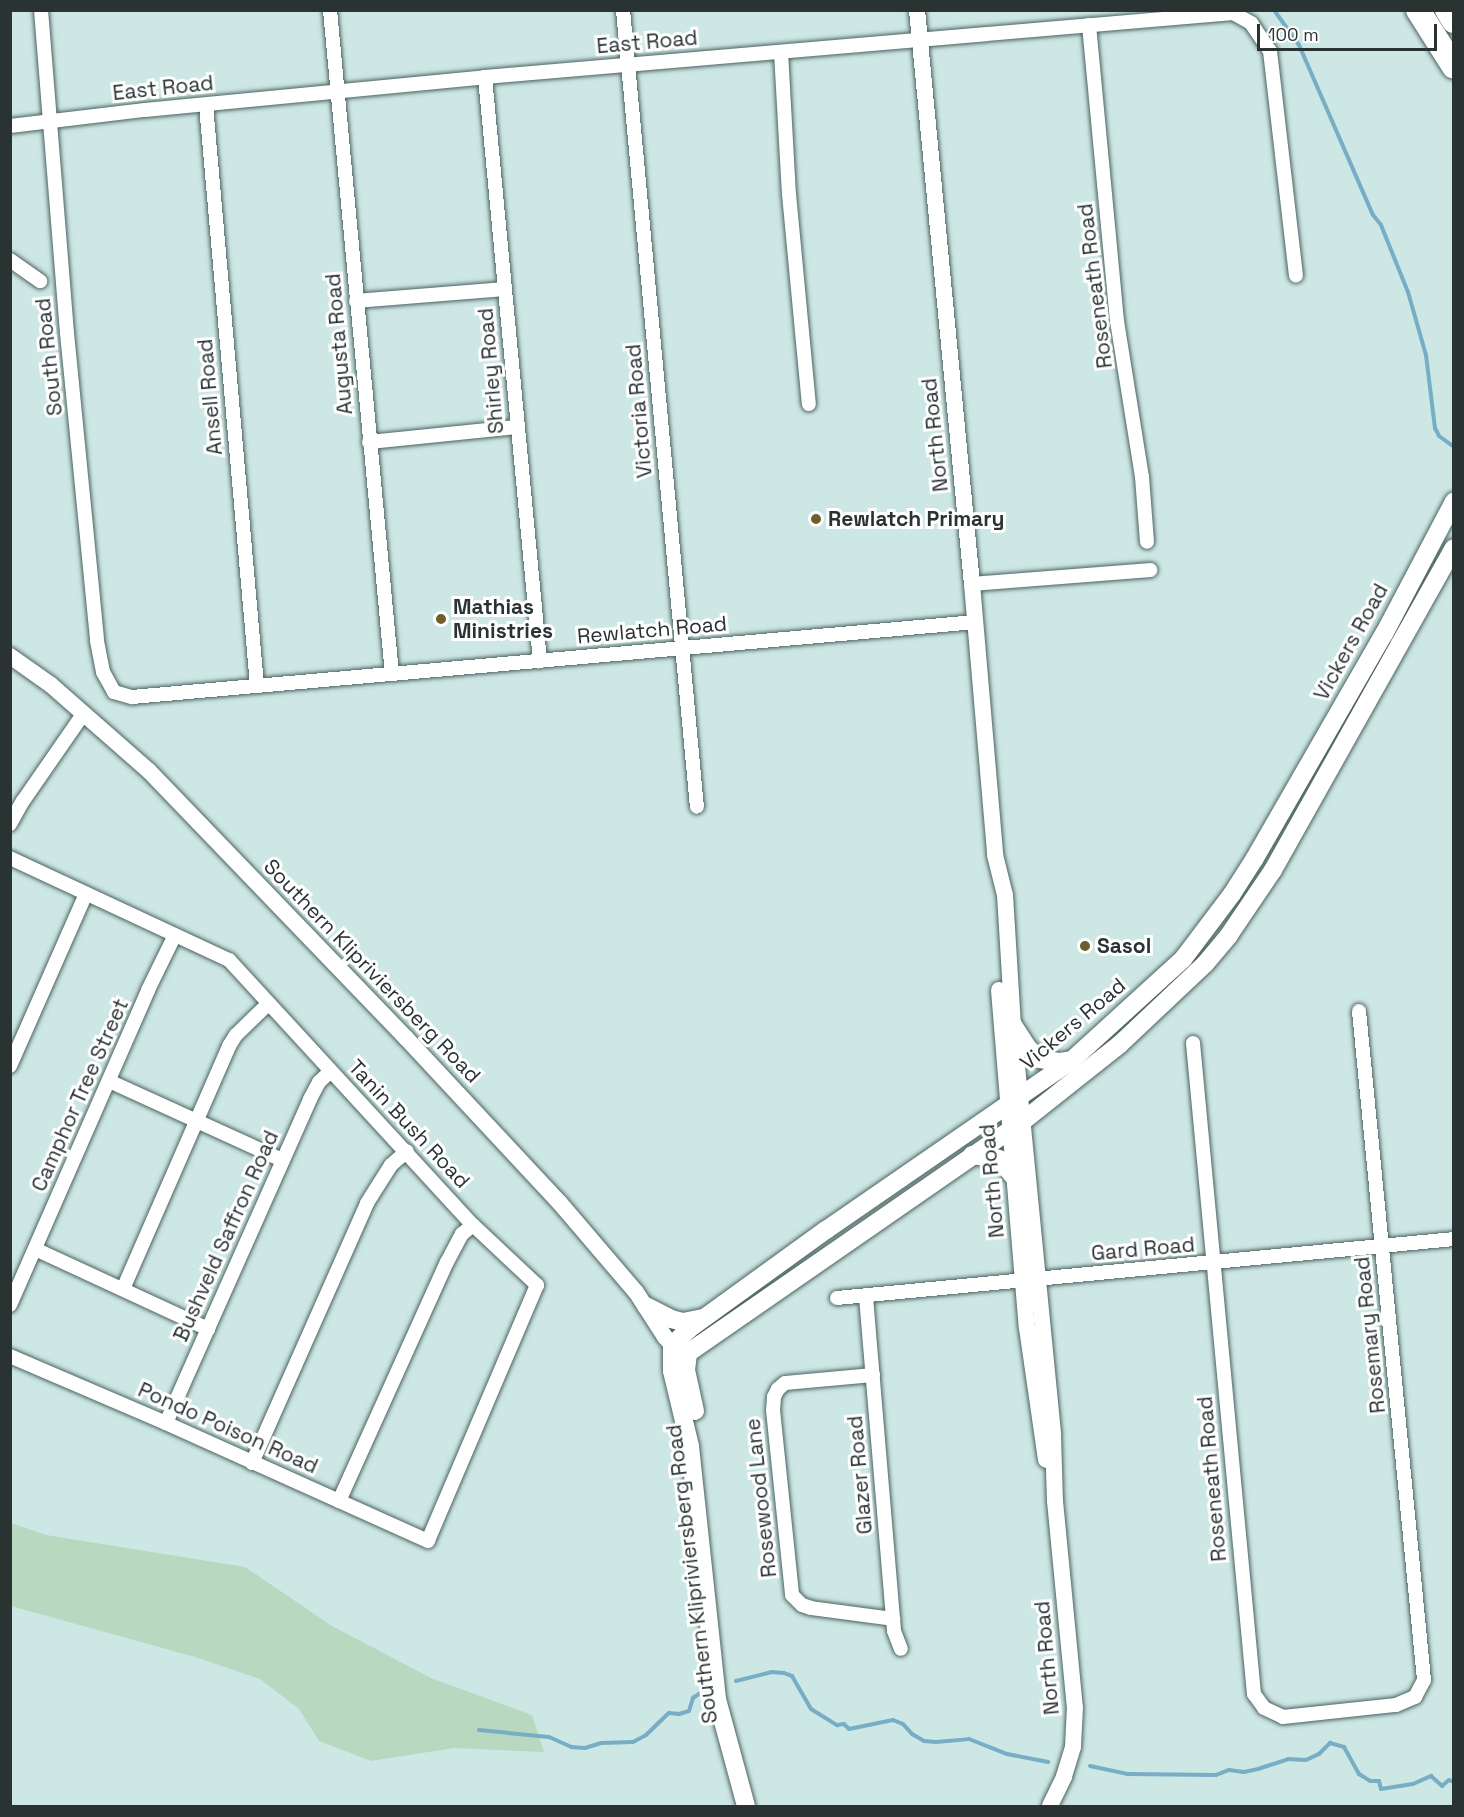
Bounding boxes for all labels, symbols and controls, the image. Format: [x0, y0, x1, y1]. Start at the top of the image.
scale bar [1260, 12, 1440, 50]
text: 100 m [1268, 23, 1319, 46]
street label: East Road [595, 25, 699, 59]
street label: East Road [111, 70, 215, 106]
street label: Roseneath Road [1072, 202, 1118, 370]
street label: Augusta Road [320, 272, 358, 416]
street label: South Road [30, 297, 68, 417]
street label: Shirley Road [473, 307, 509, 435]
street label: Ansell Road [192, 338, 228, 456]
street label: Victoria Road [621, 343, 657, 479]
street label: North Road [916, 377, 954, 493]
place label: Rewlatch Primary [828, 506, 1004, 532]
marker: Rewlatch Primary [809, 512, 823, 526]
street label: Vickers Road [1309, 579, 1393, 705]
place label: Mathias Ministries [453, 594, 553, 644]
street label: Rewlatch Road [576, 611, 728, 649]
marker: Mathias Ministries [434, 612, 448, 626]
street label: Southern Klipriviersberg Road [258, 854, 486, 1088]
place label: Sasol [1097, 933, 1151, 959]
marker: Sasol [1078, 939, 1092, 953]
street label: Vickers Road [1015, 973, 1131, 1075]
street label: Camphor Tree Street [26, 994, 134, 1196]
street label: Tanin Bush Road [343, 1055, 475, 1193]
street label: North Road [974, 1123, 1010, 1239]
street label: Bushveld Saffron Road [168, 1127, 284, 1345]
street label: Gard Road [1090, 1232, 1196, 1266]
street label: Rosemary Road [1349, 1255, 1391, 1415]
street label: Pondo Poison Road [134, 1377, 322, 1479]
street label: Roseneath Road [1192, 1395, 1232, 1563]
street label: Glazer Road [842, 1415, 878, 1535]
street label: Rosewood Lane [740, 1417, 782, 1579]
street label: Southern Klipriviersberg Road [661, 1423, 723, 1725]
street label: North Road [1029, 1600, 1065, 1716]

